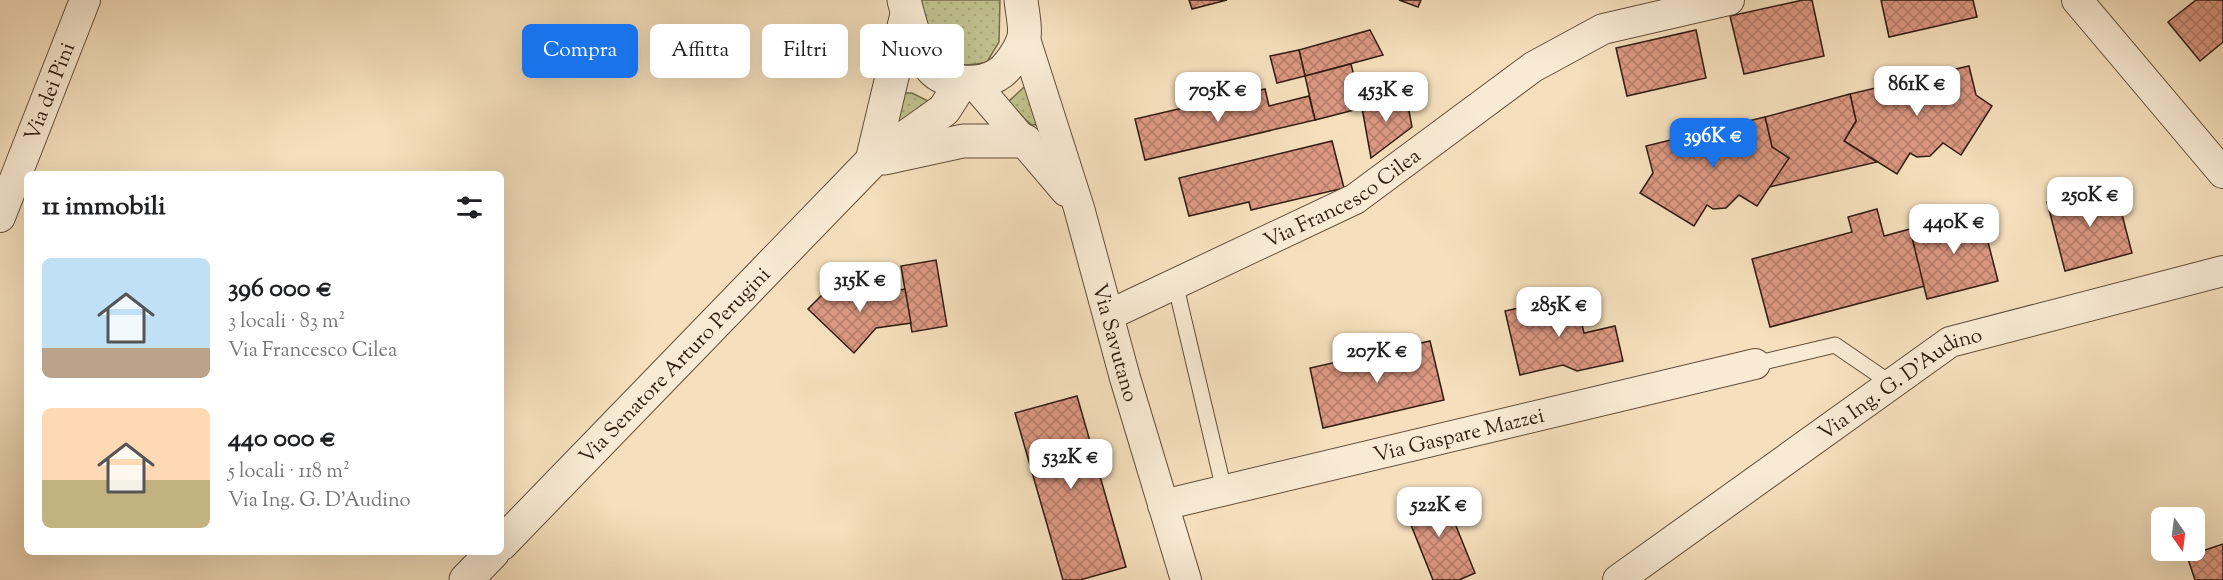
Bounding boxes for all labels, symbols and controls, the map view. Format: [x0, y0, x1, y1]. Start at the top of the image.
chip: Compra [522, 24, 638, 78]
chip: Affitta [650, 24, 750, 78]
chip: Filtri [762, 24, 848, 78]
chip: Nuovo [860, 24, 964, 78]
street label: Via dei Pini [18, 38, 84, 146]
pin: 861K € [1868, 66, 1966, 117]
text: 861K € [1888, 71, 1946, 100]
pin: 705K € [1169, 72, 1267, 123]
pin: 453K € [1337, 72, 1435, 123]
text: 705K € [1189, 77, 1247, 106]
text: 453K € [1358, 77, 1414, 106]
pin: 396K € [1664, 118, 1762, 169]
text: 396K € [1684, 123, 1742, 152]
street label: Via Francesco Cilea [1259, 142, 1428, 257]
pin: 250K € [2041, 177, 2139, 228]
text: 250K € [2061, 182, 2119, 211]
text: 11 immobili [42, 189, 166, 226]
icon: filters [453, 191, 486, 224]
pin: 440K € [1905, 204, 2003, 255]
text: 440K € [1923, 209, 1985, 238]
street label: Via Senatore Arturo Perugini [573, 261, 778, 472]
pin: 315K € [811, 262, 909, 313]
text: 315K € [834, 267, 886, 296]
text: 396 000 € [228, 271, 332, 308]
street label: Via Savutano [1083, 281, 1144, 406]
icon: home [90, 282, 162, 354]
pin: 285K € [1510, 287, 1608, 338]
text: 285K € [1530, 292, 1588, 321]
text: 3 locali · 83 m² [228, 308, 345, 337]
street label: Via Ing. G. D'Audino [1813, 321, 1986, 449]
pin: 207K € [1328, 333, 1426, 384]
text: Via Francesco Cilea [228, 337, 397, 366]
text: 207K € [1347, 338, 1407, 367]
street label: Via Gaspare Mazzei [1371, 402, 1548, 471]
text: 440 000 € [228, 421, 336, 458]
icon: home [90, 432, 162, 504]
pin: 532K € [1022, 439, 1120, 490]
text: 532K € [1043, 444, 1099, 473]
text: 5 locali · 118 m² [228, 458, 350, 487]
text: Via Ing. G. D'Audino [228, 487, 411, 516]
pin: 522K € [1390, 487, 1488, 538]
text: 522K € [1411, 492, 1467, 521]
north arrow [2151, 507, 2205, 561]
map controls [2151, 507, 2205, 561]

